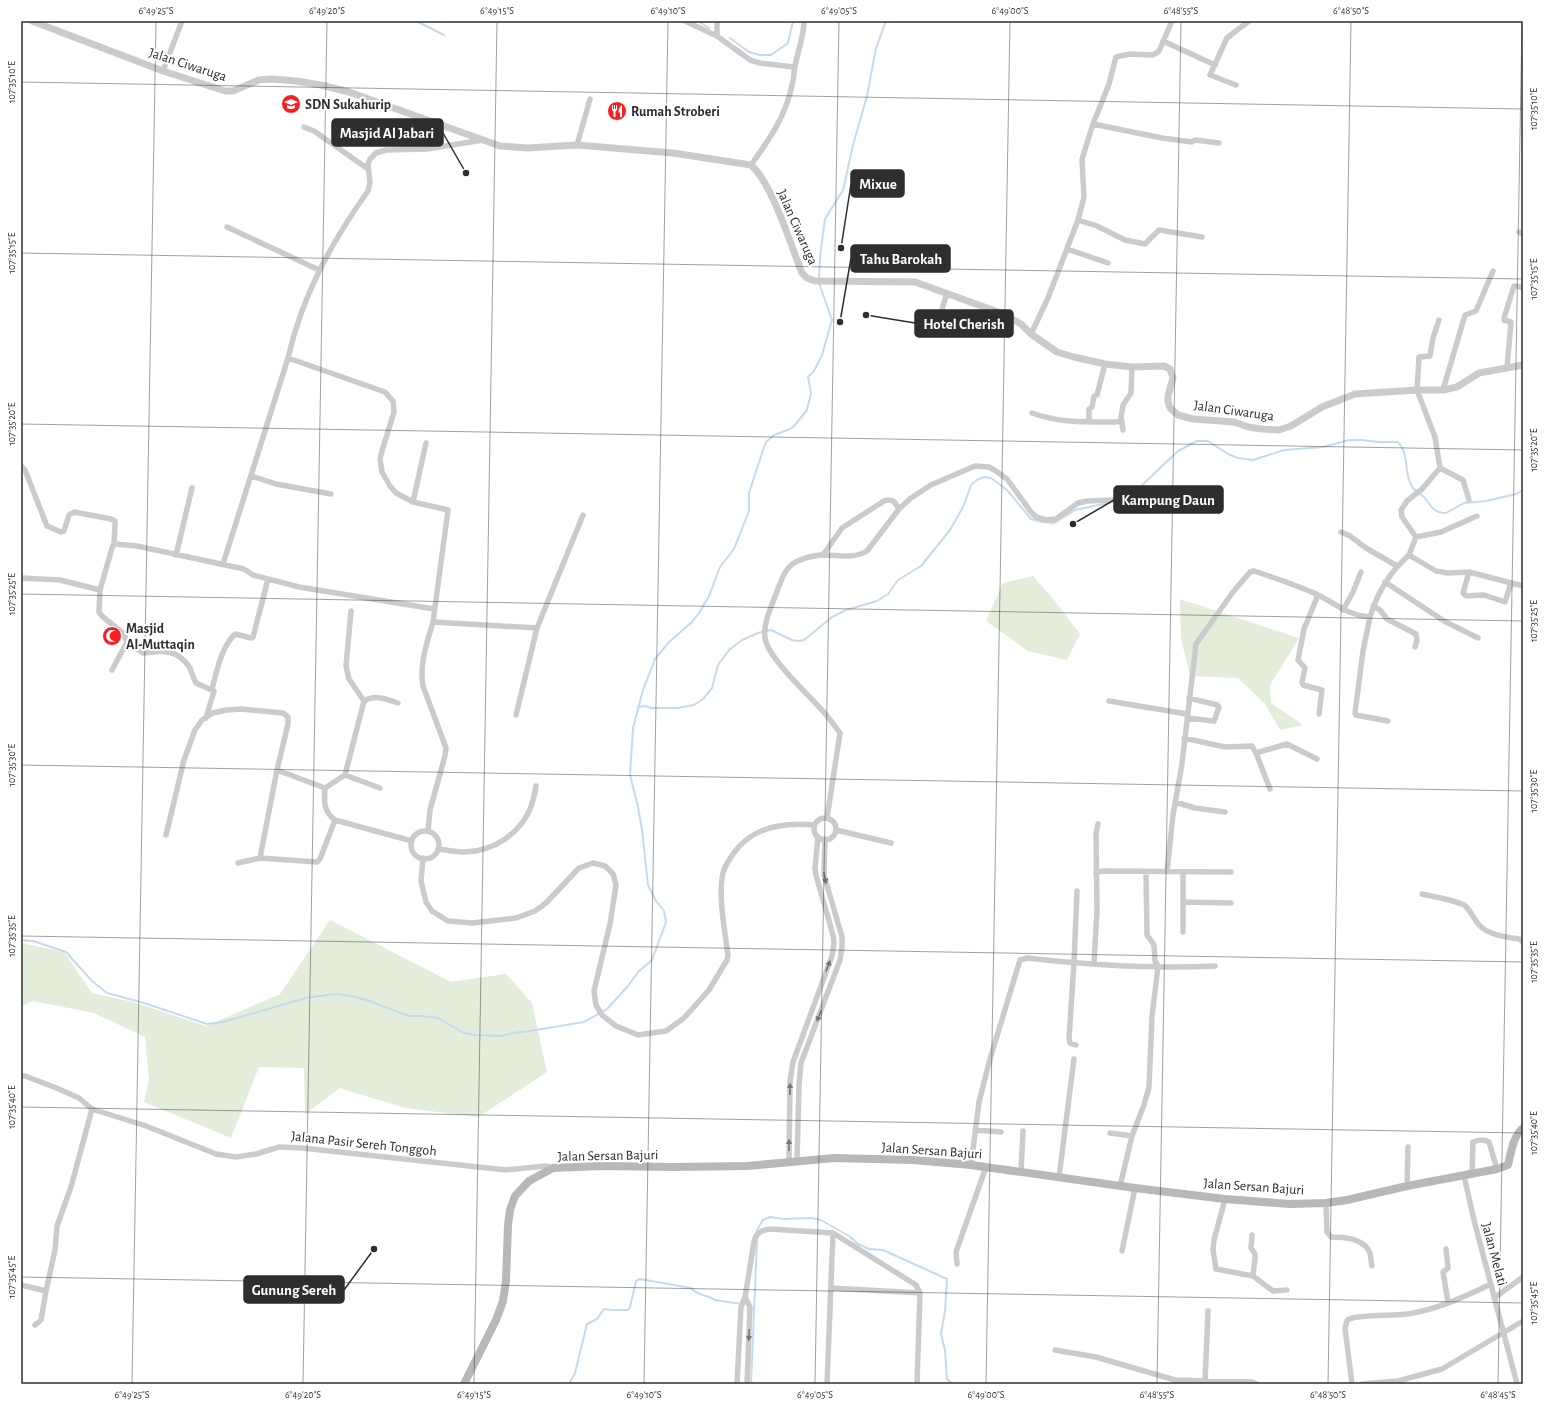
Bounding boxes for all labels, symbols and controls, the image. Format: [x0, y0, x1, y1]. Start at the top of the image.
text: 6°49'25"S [138, 6, 174, 16]
text: 6°49'20"S [309, 6, 345, 16]
text: 6°49'15"S [480, 6, 514, 16]
text: 6°49'10"S [650, 6, 686, 16]
text: 6°49'05"S [821, 6, 857, 16]
text: 6°49'00"S [992, 6, 1029, 16]
text: 6°48'55"S [1164, 6, 1199, 16]
text: 6°48'50"S [1333, 6, 1369, 16]
street label: Jalan Ciwaruga [147, 46, 229, 84]
text: 107°35'10"E [7, 61, 17, 103]
text: 107°35'10"E [1529, 88, 1539, 130]
school or university icon: SDN Sukahurip [280, 93, 302, 115]
place label: SDN Sukahurip [305, 98, 391, 112]
restaurant icon: Rumah Stroberi [606, 100, 628, 122]
place label: Rumah Stroberi [631, 105, 720, 119]
callout: Masjid Al Jabari [332, 119, 443, 146]
text: Masjid Al Jabari [340, 126, 434, 141]
callout: Mixue [851, 170, 904, 197]
text: Mixue [859, 177, 897, 192]
street label: Jalan Ciwaruga [774, 188, 820, 268]
text: 107°35'15"E [7, 232, 17, 274]
callout: Tahu Barokah [851, 245, 950, 272]
text: Tahu Barokah [860, 252, 942, 267]
text: 107°35'15"E [1529, 258, 1539, 300]
callout: Hotel Cherish [915, 310, 1013, 337]
text: Hotel Cherish [923, 317, 1005, 332]
street label: Jalan Ciwaruga [1193, 398, 1275, 424]
text: 107°35'20"E [7, 402, 17, 446]
text: 107°35'20"E [1529, 428, 1539, 472]
callout: Kampung Daun [1114, 486, 1223, 513]
text: Kampung Daun [1121, 493, 1215, 508]
text: 107°35'25"E [7, 573, 17, 615]
text: 107°35'25"E [1529, 600, 1539, 642]
place label: Masjid Al-Muttaqin [126, 622, 195, 652]
mosque icon: Masjid Al-Muttaqin [101, 625, 123, 647]
text: 107°35'30"E [7, 743, 17, 786]
text: 107°35'30"E [1529, 769, 1539, 812]
one-way arrow [822, 872, 828, 884]
text: 107°35'35"E [7, 915, 17, 957]
text: 107°35'35"E [1529, 941, 1539, 983]
one-way arrow [826, 959, 832, 971]
one-way arrow [815, 1010, 821, 1022]
one-way arrow [787, 1082, 793, 1095]
text: 107°35'40"E [7, 1085, 17, 1129]
text: 107°35'40"E [1529, 1111, 1539, 1155]
street label: Jalana Pasir Sereh Tonggoh [291, 1129, 437, 1159]
one-way arrow [786, 1138, 792, 1151]
street label: Jalan Sersan Bajuri [881, 1140, 983, 1161]
street label: Jalan Sersan Bajuri [557, 1148, 659, 1164]
street label: Jalan Sersan Bajuri [1203, 1176, 1305, 1197]
street label: Jalan Melati [1479, 1221, 1509, 1287]
text: 107°35'45"E [7, 1256, 17, 1298]
callout: Gunung Sereh [244, 1276, 344, 1303]
text: 107°35'45"E [1529, 1282, 1539, 1324]
text: Gunung Sereh [252, 1283, 336, 1298]
one-way arrow [746, 1329, 752, 1342]
text: 6°49'25"S [114, 1390, 150, 1400]
text: 6°49'20"S [285, 1390, 321, 1400]
text: 6°49'15"S [457, 1390, 491, 1400]
text: 6°49'10"S [626, 1390, 662, 1400]
text: 6°49'05"S [797, 1390, 833, 1400]
text: 6°49'00"S [968, 1390, 1005, 1400]
text: 6°48'55"S [1140, 1390, 1175, 1400]
text: 6°48'50"S [1310, 1390, 1346, 1400]
text: 6°48'45"S [1480, 1390, 1516, 1400]

